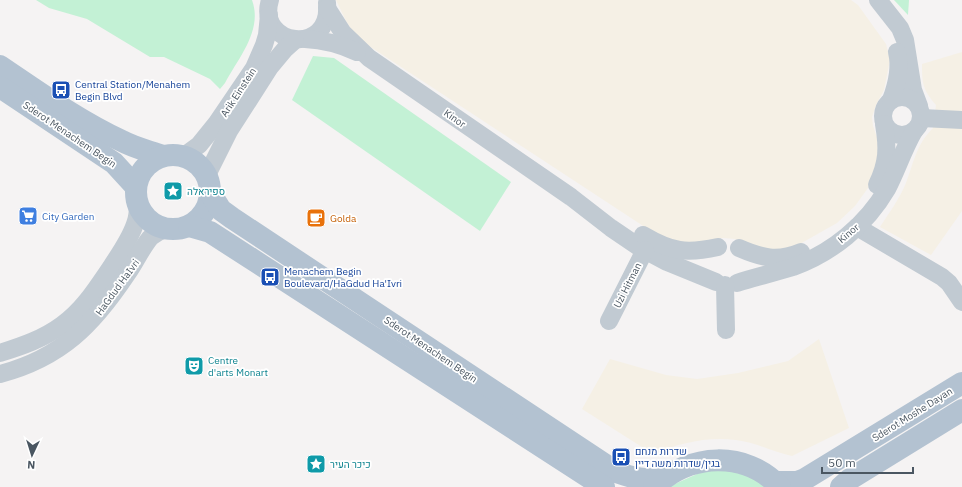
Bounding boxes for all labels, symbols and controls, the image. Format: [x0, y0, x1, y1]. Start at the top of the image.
street label: Arik Einstein [218, 65, 259, 119]
place label: Central Station/Menahem Begin Blvd [75, 78, 190, 103]
bus stop icon: Central Station/Menahem Begin Blvd [50, 79, 72, 101]
street label: Sderot Menachem Begin [21, 98, 119, 170]
street label: Kinor [441, 106, 468, 131]
place icon: ספיראלה [162, 180, 184, 202]
place label: ספיראלה [187, 185, 225, 198]
supermarket icon: City Garden [17, 205, 39, 227]
cafe icon: Golda [305, 207, 327, 229]
place label: City Garden [42, 210, 94, 223]
place label: Golda [330, 212, 357, 225]
street label: Kinor [835, 221, 862, 246]
street label: HaGdud HaIvri [93, 257, 142, 318]
street label: Uzi Hitman [611, 260, 644, 310]
place label: Menachem Begin Boulevard/HaGdud Ha'Ivri [284, 265, 402, 290]
bus stop icon: Menachem Begin Boulevard/HaGdud Ha'Ivri [259, 266, 281, 288]
street label: Sderot Menachem Begin [382, 313, 480, 385]
place label: Centre d'arts Monart [208, 354, 268, 379]
theatre icon: Centre d'arts Monart [183, 355, 205, 377]
street label: Sderot Moshe Dayan [870, 384, 955, 444]
north arrow [12, 435, 52, 475]
place label: שדרות מנחם בגין/שדרות משה דיין [635, 445, 721, 470]
bus stop icon: שדרות מנחם בגין/שדרות משה דיין [610, 446, 632, 468]
scale bar [822, 449, 913, 475]
place icon: כיכר העיר [305, 453, 327, 475]
text: 50 m [828, 455, 856, 470]
text: N [27, 458, 36, 472]
place label: כיכר העיר [330, 458, 371, 471]

